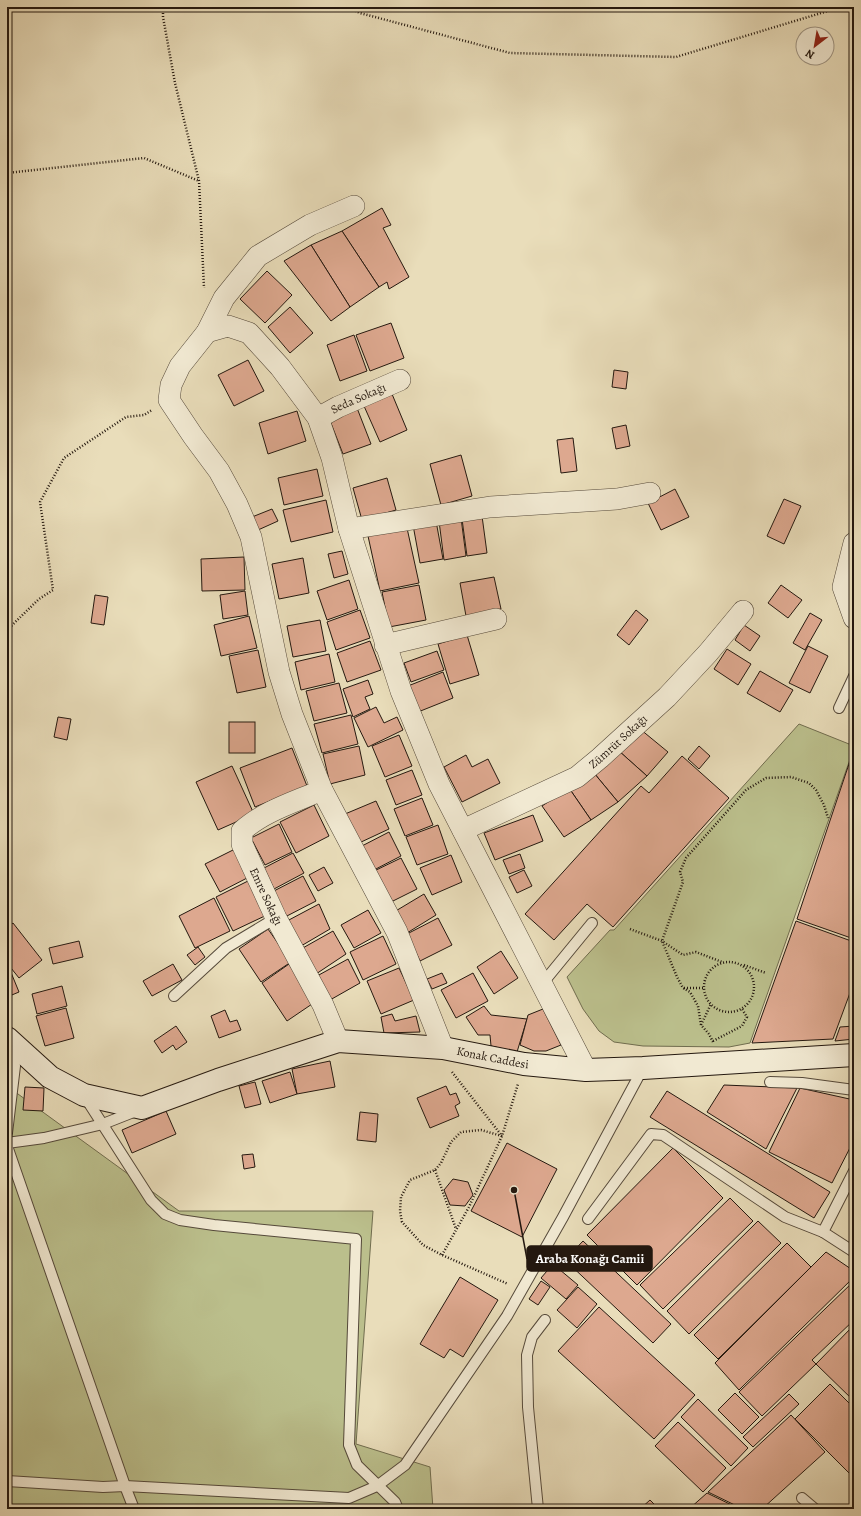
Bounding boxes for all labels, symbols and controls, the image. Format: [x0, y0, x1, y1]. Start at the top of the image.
north arrow [795, 26, 835, 66]
text: N [803, 46, 817, 63]
street label: Seda Sokağı [328, 379, 388, 417]
street label: Zümrüt Sokağı [585, 711, 651, 772]
street label: Emre Sokağı [246, 865, 286, 928]
street label: Konak Caddesi [455, 1043, 529, 1072]
callout: Araba Konağı Camii [527, 1246, 652, 1271]
text: Araba Konağı Camii [535, 1250, 644, 1267]

